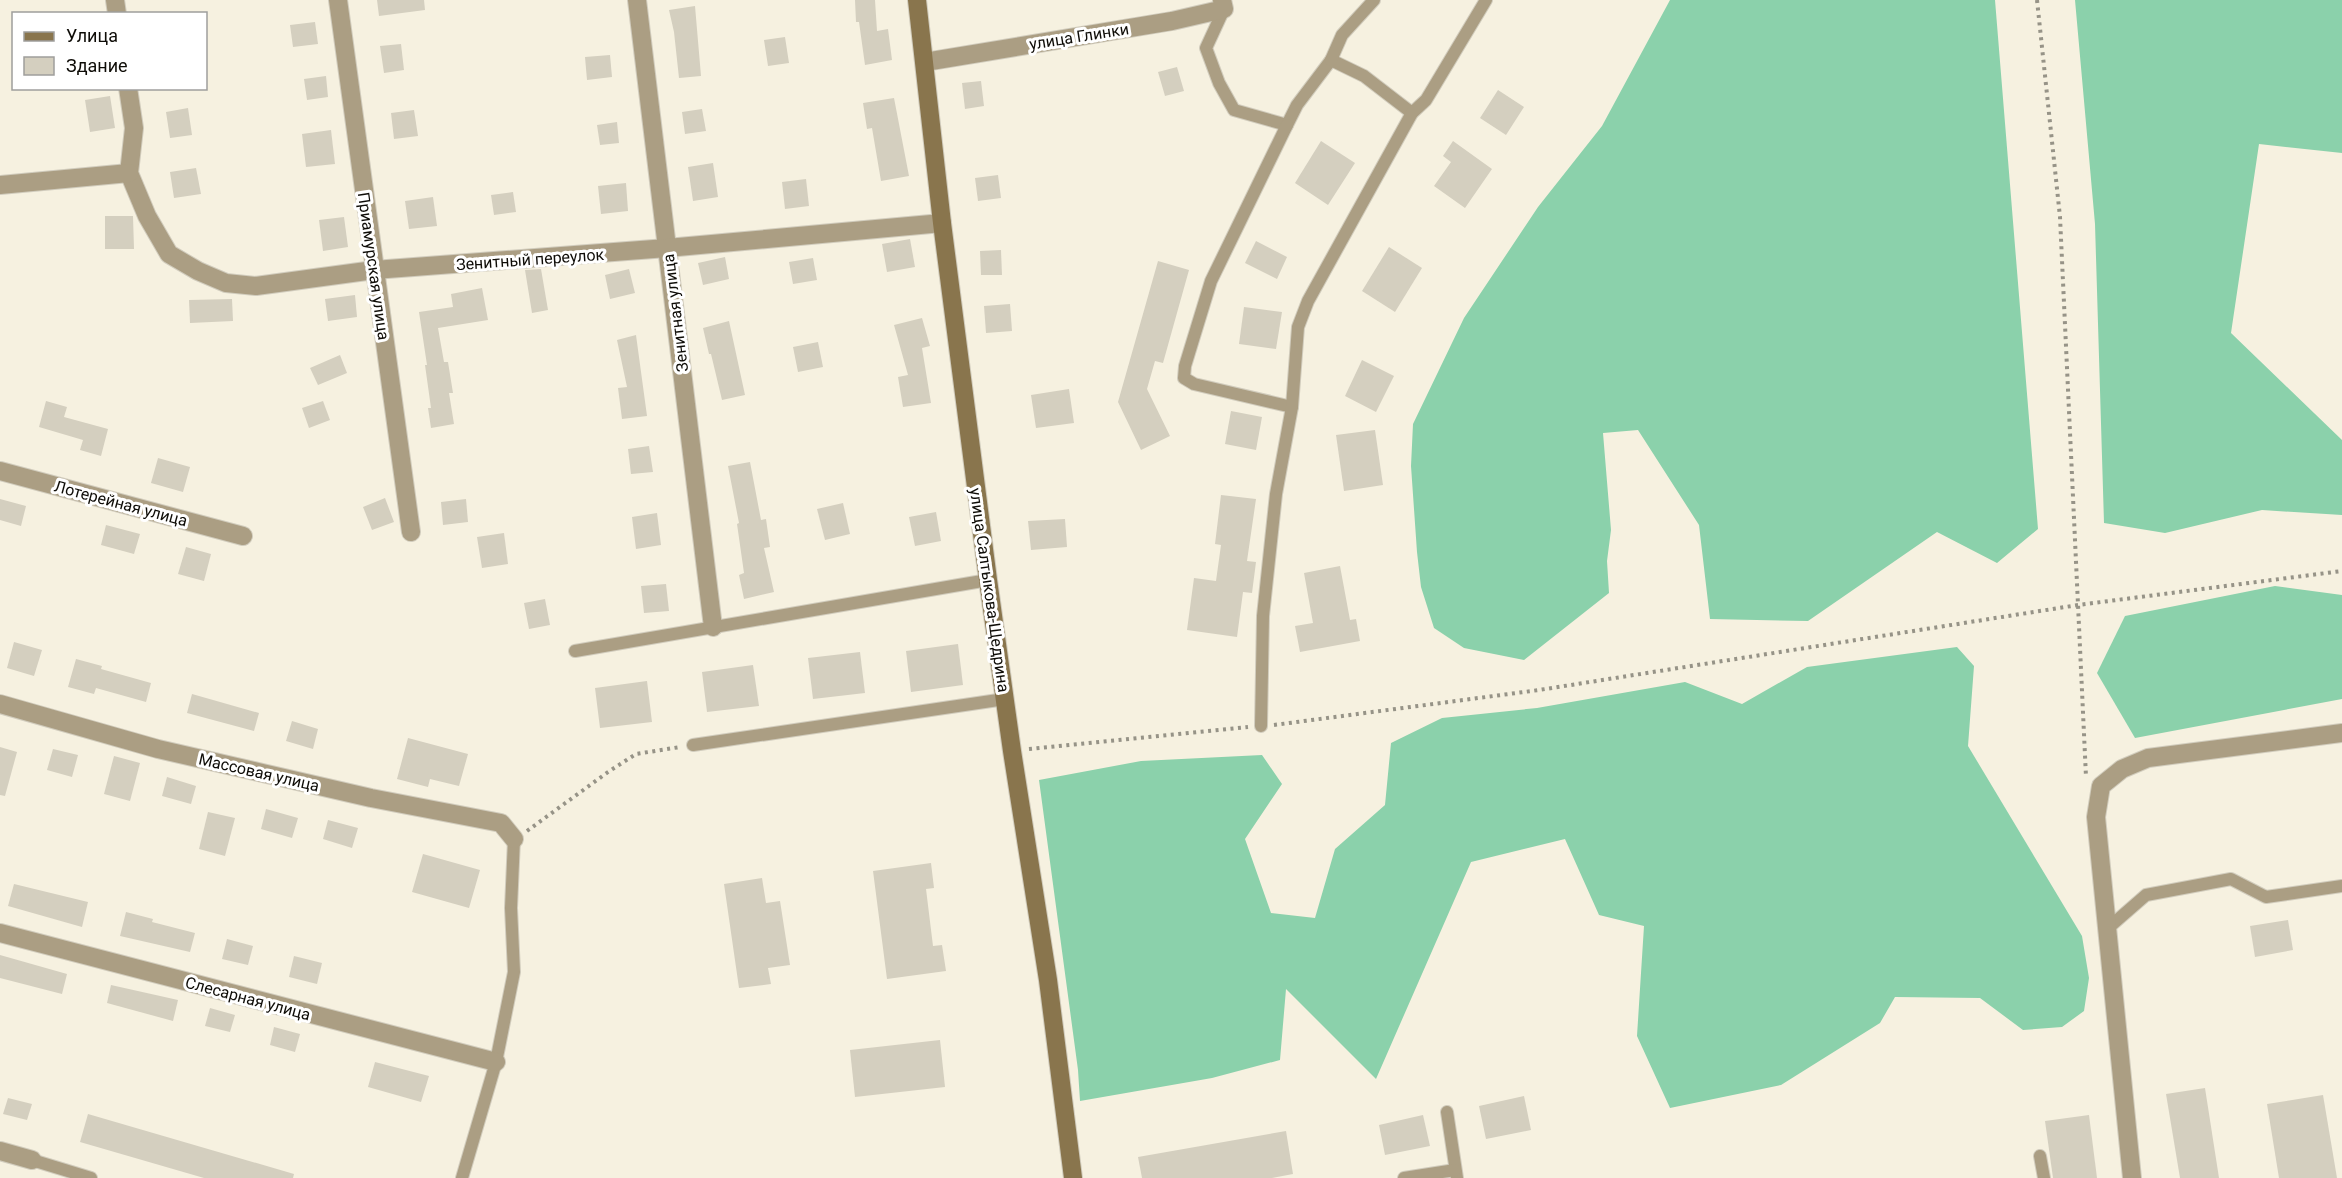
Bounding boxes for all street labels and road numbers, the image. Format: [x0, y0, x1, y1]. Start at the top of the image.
street label: улица Глинки [1028, 19, 1130, 54]
street label: Приамурская улица [354, 191, 393, 341]
street label: Зенитный переулок [455, 245, 605, 274]
street label: Зенитная улица [659, 253, 692, 373]
street label: Лотерейная улица [52, 477, 190, 530]
street label: улица Салтыкова-Щедрина [966, 487, 1013, 693]
street label: Массовая улица [197, 749, 321, 796]
street label: Слесарная улица [183, 973, 313, 1024]

